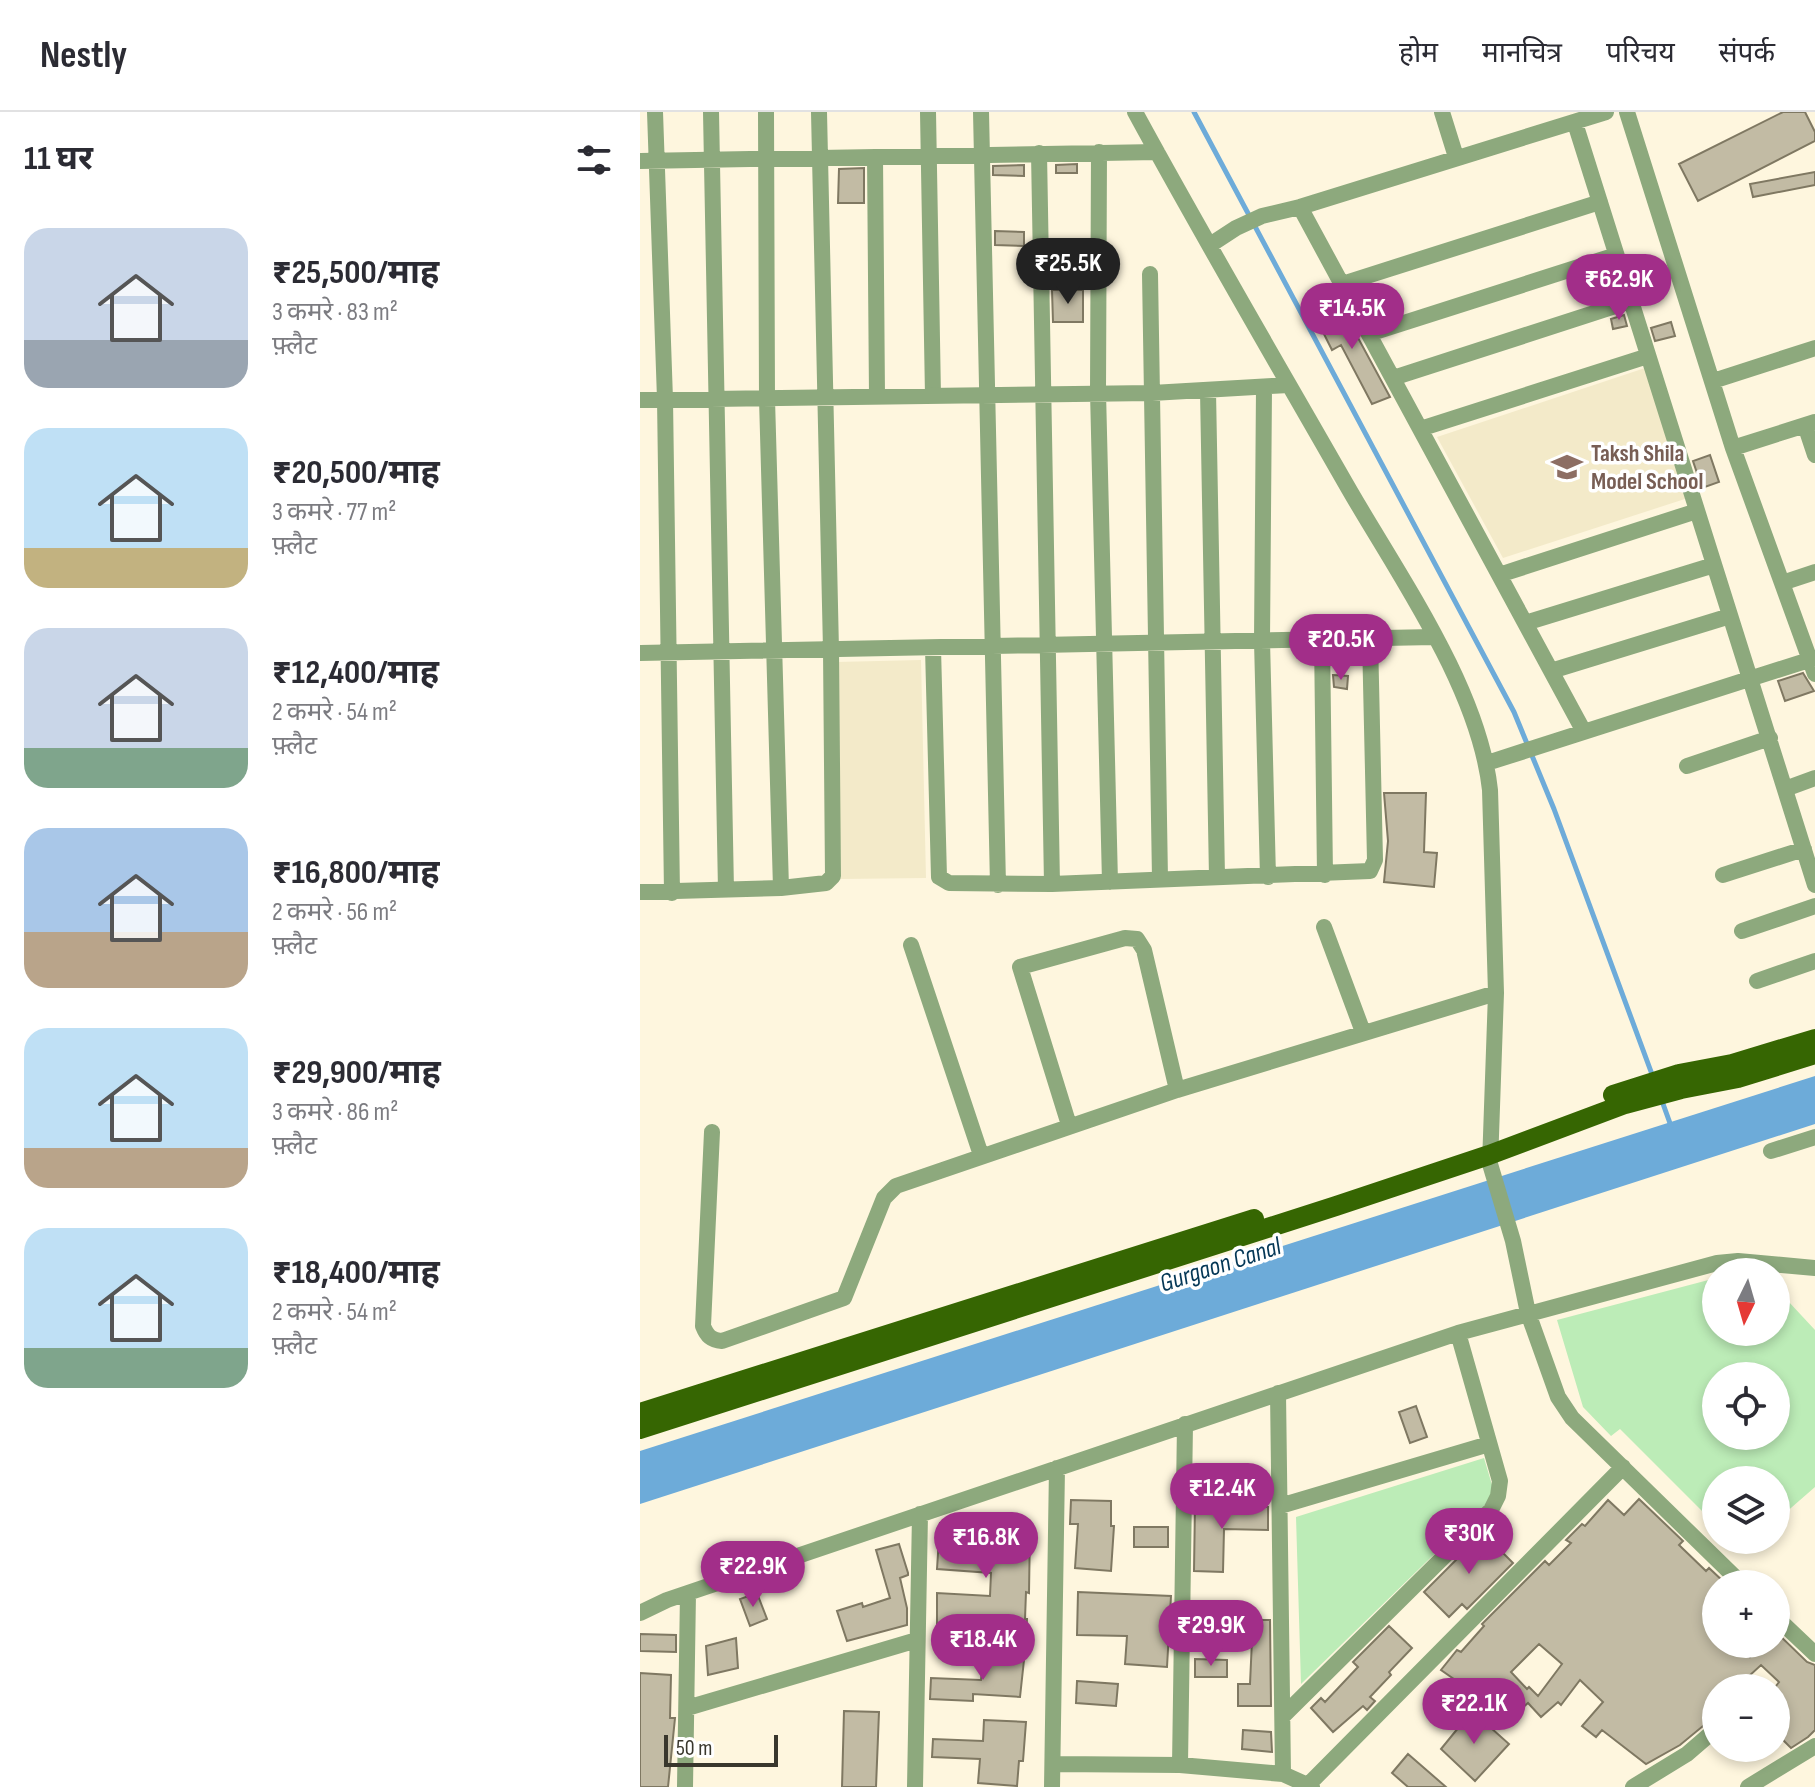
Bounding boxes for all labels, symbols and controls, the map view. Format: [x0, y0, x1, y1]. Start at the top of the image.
text: Nestly [40, 33, 127, 78]
text: होम [1399, 37, 1438, 70]
text: मानचित्र [1482, 37, 1562, 70]
text: परिचय [1606, 37, 1675, 70]
text: संपर्क [1719, 37, 1775, 70]
text: 11 घर [24, 138, 93, 179]
icon: filters [572, 138, 616, 182]
pin: ₹25.5K [1003, 238, 1133, 306]
text: ₹25.5K [1034, 248, 1102, 279]
text: ₹25,500/माह [272, 252, 439, 293]
pin: ₹62.9K [1554, 254, 1684, 322]
icon: home [88, 260, 184, 356]
text: ₹62.9K [1584, 264, 1654, 295]
pin: ₹14.5K [1287, 283, 1417, 351]
text: ₹14.5K [1318, 293, 1386, 324]
text: 3 कमरे · 83 m² [272, 297, 398, 328]
text: फ़्लैट [272, 331, 317, 362]
place label: Taksh Shila Model School [1591, 439, 1703, 496]
school or university icon: Taksh Shila Model School [1550, 450, 1584, 484]
text: ₹20,500/माह [272, 452, 440, 493]
icon: home [88, 460, 184, 556]
text: 3 कमरे · 77 m² [272, 497, 396, 528]
text: फ़्लैट [272, 531, 317, 562]
pin: ₹20.5K [1276, 614, 1406, 682]
text: ₹20.5K [1307, 624, 1375, 655]
text: ₹12,400/माह [272, 652, 439, 693]
icon: home [88, 660, 184, 756]
text: 2 कमरे · 54 m² [272, 697, 397, 728]
text: फ़्लैट [272, 731, 317, 762]
text: ₹16,800/माह [272, 852, 440, 893]
icon: home [88, 860, 184, 956]
text: 2 कमरे · 56 m² [272, 897, 397, 928]
text: फ़्लैट [272, 931, 317, 962]
text: ₹29,900/माह [272, 1052, 441, 1093]
icon: home [88, 1060, 184, 1156]
text: 3 कमरे · 86 m² [272, 1097, 398, 1128]
text: फ़्लैट [272, 1131, 317, 1162]
water label: Gurgaon Canal [1156, 1231, 1286, 1300]
text: ₹18,400/माह [272, 1252, 440, 1293]
north arrow [1702, 1258, 1790, 1346]
map controls [1702, 1258, 1790, 1762]
icon: home [88, 1260, 184, 1356]
text: 2 कमरे · 54 m² [272, 1297, 397, 1328]
text: फ़्लैट [272, 1331, 317, 1362]
button: locate [1702, 1362, 1790, 1450]
pin: ₹12.4K [1157, 1463, 1287, 1531]
button: layers [1702, 1466, 1790, 1554]
text: ₹12.4K [1188, 1473, 1256, 1504]
pin: ₹30K [1422, 1508, 1516, 1576]
pin: ₹16.8K [921, 1512, 1051, 1580]
text: ₹30K [1443, 1518, 1495, 1549]
text: ₹16.8K [952, 1522, 1020, 1553]
pin: ₹22.9K [688, 1541, 818, 1609]
text: ₹22.9K [719, 1551, 787, 1582]
button: + [1702, 1570, 1790, 1658]
pin: ₹29.9K [1146, 1600, 1276, 1668]
text: ₹29.9K [1177, 1610, 1245, 1641]
pin: ₹18.4K [918, 1614, 1048, 1682]
text: ₹18.4K [949, 1624, 1017, 1655]
button: − [1702, 1674, 1790, 1762]
pin: ₹22.1K [1409, 1678, 1539, 1746]
text: ₹22.1K [1440, 1688, 1508, 1719]
scale bar [664, 1731, 778, 1767]
text: 50 m [676, 1735, 712, 1762]

